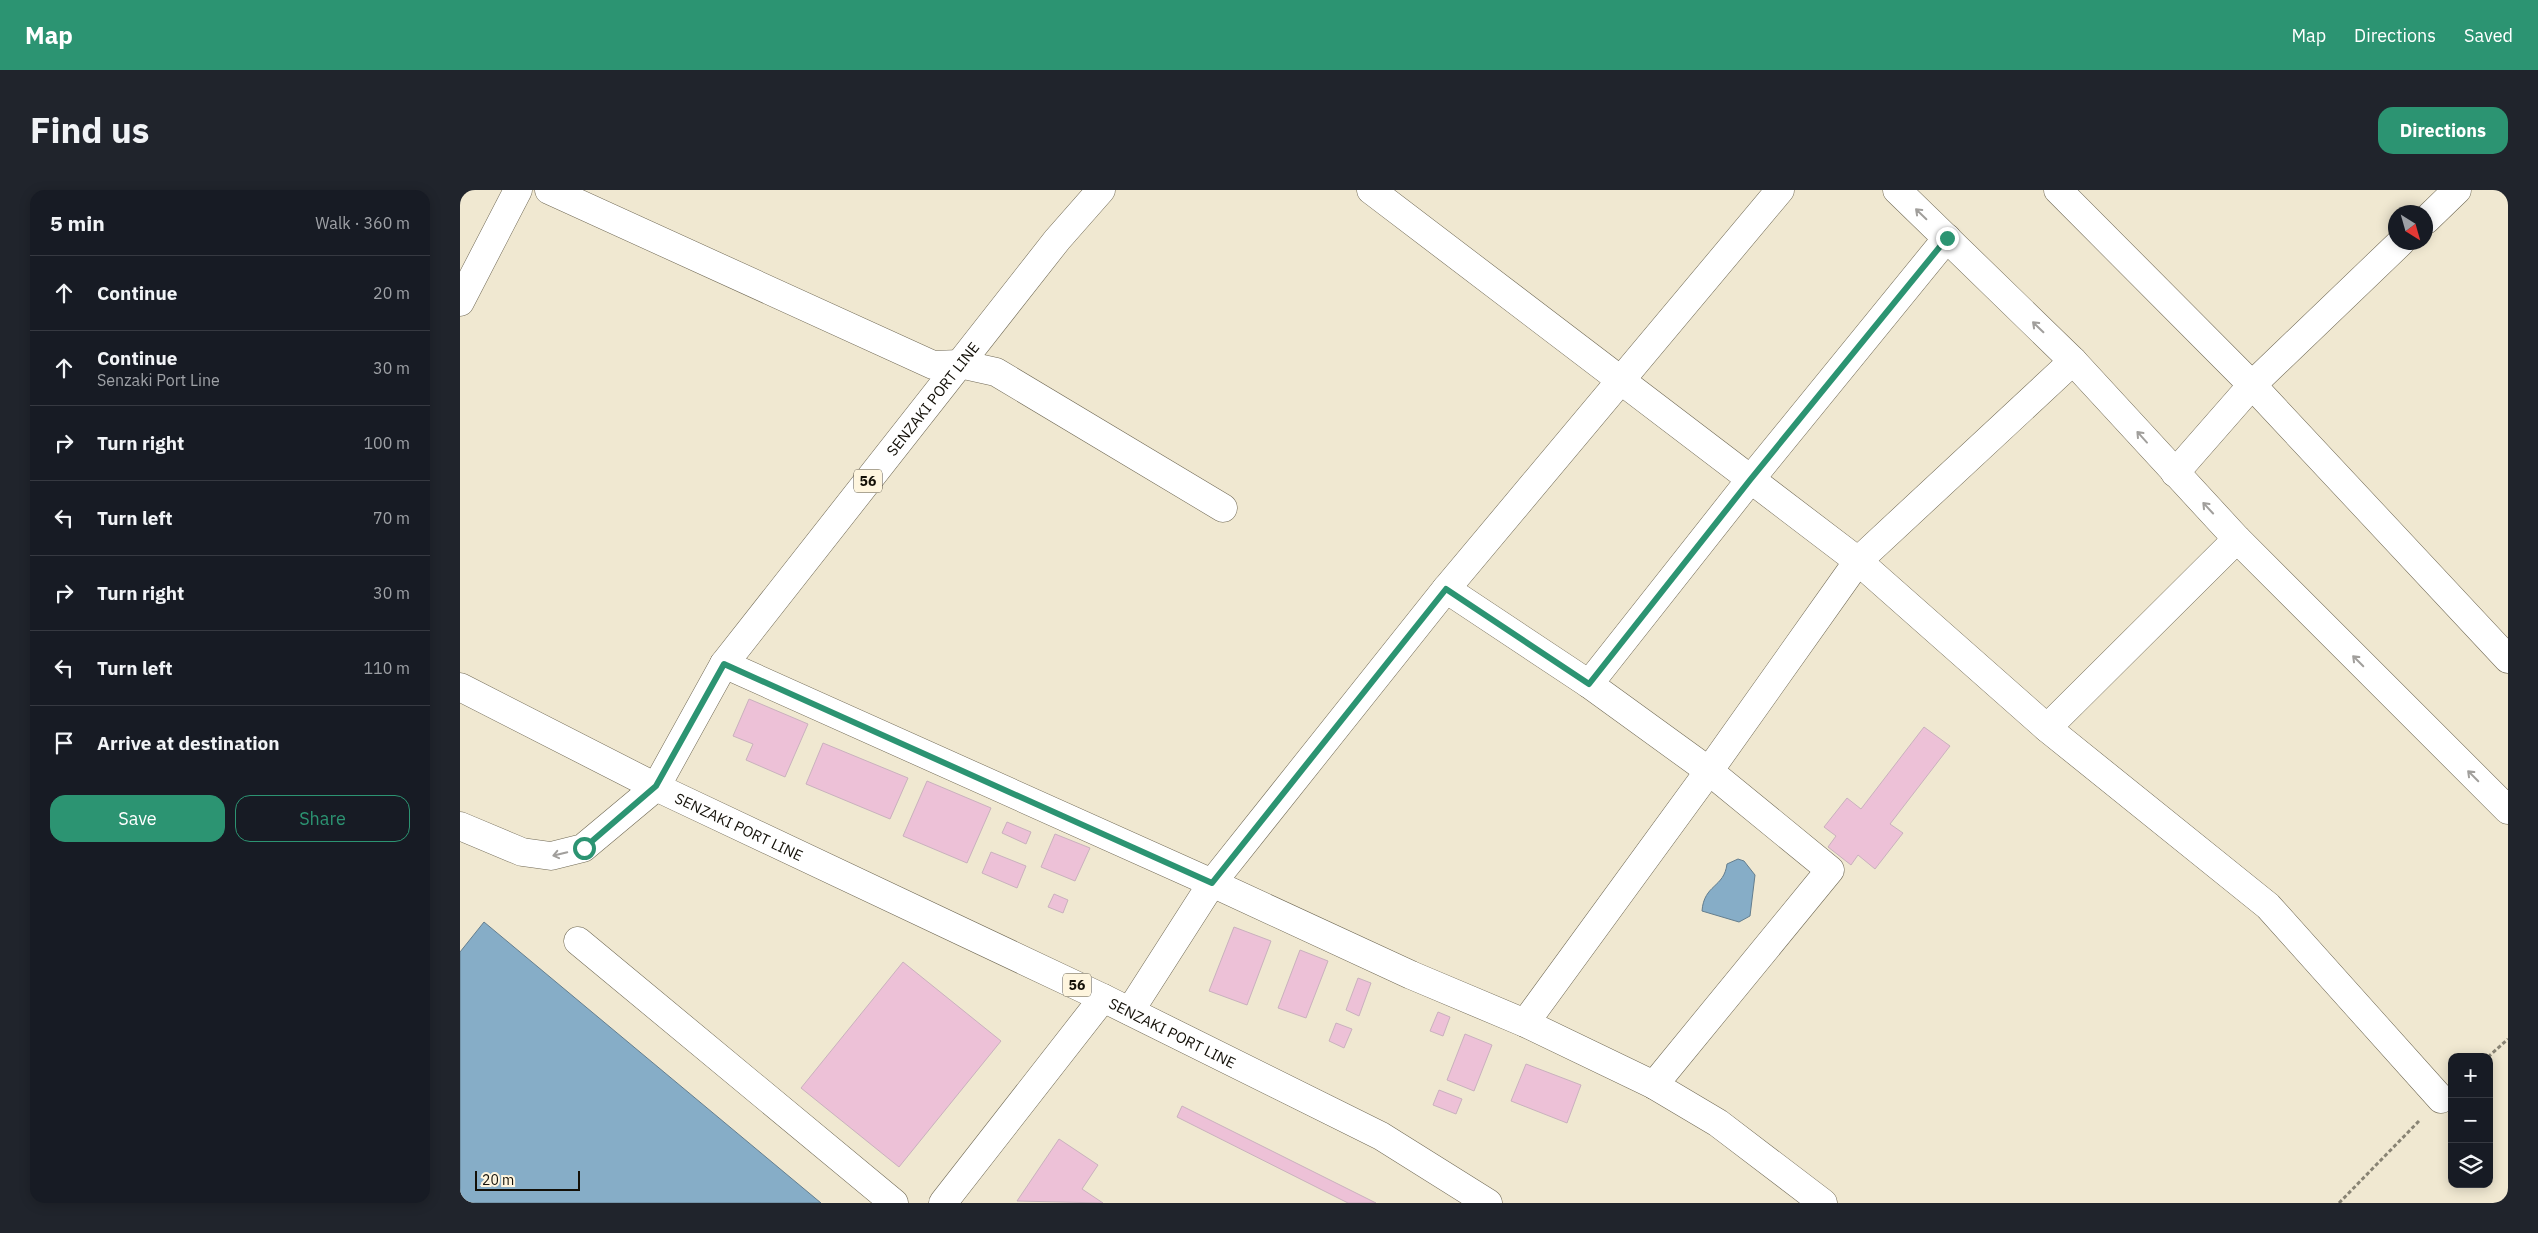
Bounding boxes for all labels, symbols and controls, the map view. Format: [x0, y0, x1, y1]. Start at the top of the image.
text: Map [25, 19, 73, 51]
text: Map [2291, 24, 2326, 47]
text: Directions [2354, 24, 2436, 47]
text: Saved [2464, 24, 2513, 47]
text: Find us [30, 107, 149, 153]
button: Directions [2378, 107, 2508, 154]
north arrow [2388, 205, 2433, 250]
one-way arrow [1915, 207, 1927, 220]
text: 5 min [50, 209, 105, 237]
text: Walk · 360 m [315, 213, 410, 233]
route end [1936, 227, 1959, 250]
icon: ahead [50, 279, 78, 307]
text: Continue [97, 281, 177, 305]
text: 20 m [373, 283, 410, 303]
one-way arrow [2031, 321, 2044, 333]
street label: SENZAKI PORT LINE [882, 338, 983, 459]
text: Continue [97, 346, 177, 370]
icon: ahead [50, 354, 78, 382]
text: 30 m [373, 358, 410, 378]
text: Senzaki Port Line [97, 370, 220, 390]
icon: right [50, 429, 78, 457]
one-way arrow [2136, 430, 2148, 443]
text: Turn right [97, 431, 184, 455]
text: 100 m [363, 433, 410, 453]
road number: 56 [854, 470, 882, 492]
one-way arrow [2202, 501, 2213, 514]
icon: left [50, 504, 78, 532]
text: Turn left [97, 506, 173, 530]
text: 70 m [373, 508, 410, 528]
icon: right [50, 579, 78, 607]
text: Turn right [97, 581, 184, 605]
text: 30 m [373, 583, 410, 603]
icon: left [50, 654, 78, 682]
one-way arrow [2352, 655, 2365, 667]
text: Turn left [97, 656, 173, 680]
text: 110 m [363, 658, 410, 678]
icon: arrive [50, 729, 78, 757]
text: Arrive at destination [97, 731, 280, 755]
one-way arrow [2468, 770, 2480, 782]
street label: SENZAKI PORT LINE [672, 788, 806, 865]
button: Save [50, 795, 225, 842]
button: Share [235, 795, 410, 842]
route start [573, 837, 596, 860]
one-way arrow [553, 850, 569, 859]
road number: 56 [1063, 974, 1091, 996]
street label: SENZAKI PORT LINE [1106, 993, 1239, 1072]
map controls [2448, 1053, 2493, 1188]
button: + [2448, 1053, 2493, 1098]
button: − [2448, 1098, 2493, 1143]
button: layers [2448, 1143, 2493, 1188]
scale bar [475, 1168, 580, 1191]
text: 20 m [482, 1171, 514, 1189]

